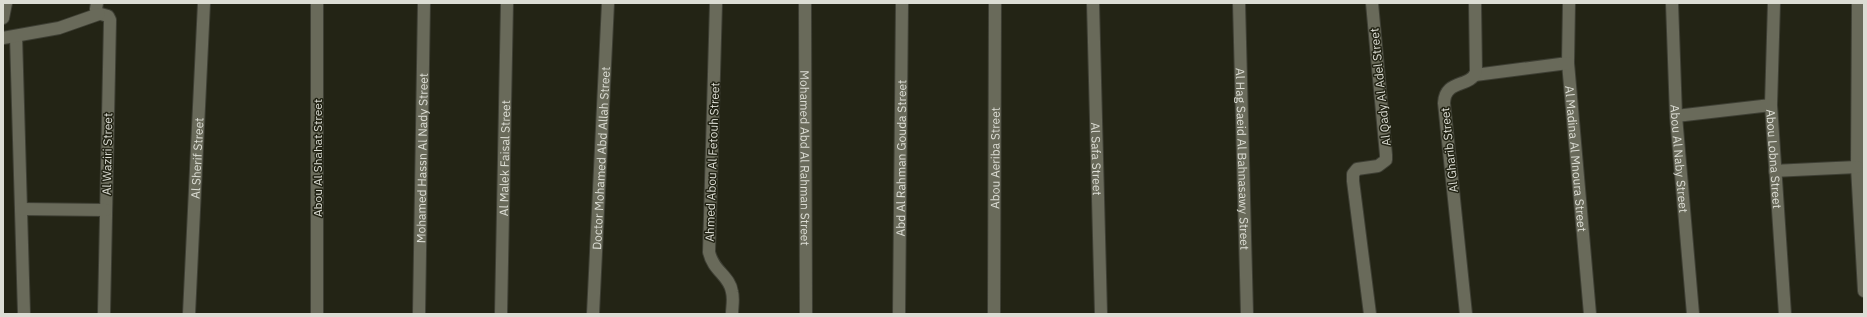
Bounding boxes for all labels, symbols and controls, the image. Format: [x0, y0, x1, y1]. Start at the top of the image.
street label: Al Qady Al Adel Street [1366, 27, 1394, 147]
street label: Doctor Mohamed Abd Allah Street [589, 66, 612, 250]
street label: Al Hag Saeid Al Bahnasawy Street [1233, 68, 1253, 250]
street label: Mohamed Abd Al Rahman Street [798, 70, 813, 246]
street label: Mohamed Hassn Al Nady Street [413, 73, 430, 243]
street label: Abd Al Rahman Gouda Street [892, 80, 909, 236]
street label: Ahmed Abou Al Fetouh Street [702, 82, 722, 242]
street label: Al Madina Al Mnoura Street [1563, 85, 1590, 232]
street label: Abou Al Shahat Street [310, 99, 325, 217]
street label: Al Malek Faisal Street [495, 100, 513, 216]
street label: Abou Al Naby Street [1668, 104, 1692, 213]
street label: Abou Aeriba Street [987, 107, 1002, 209]
street label: Al Gharib Street [1437, 107, 1461, 193]
street label: Abou Lobna Street [1764, 109, 1785, 209]
street label: Al Waziri Street [99, 113, 115, 195]
street label: Al Sherif Street [187, 117, 206, 199]
street label: Al Safa Street [1089, 122, 1105, 196]

